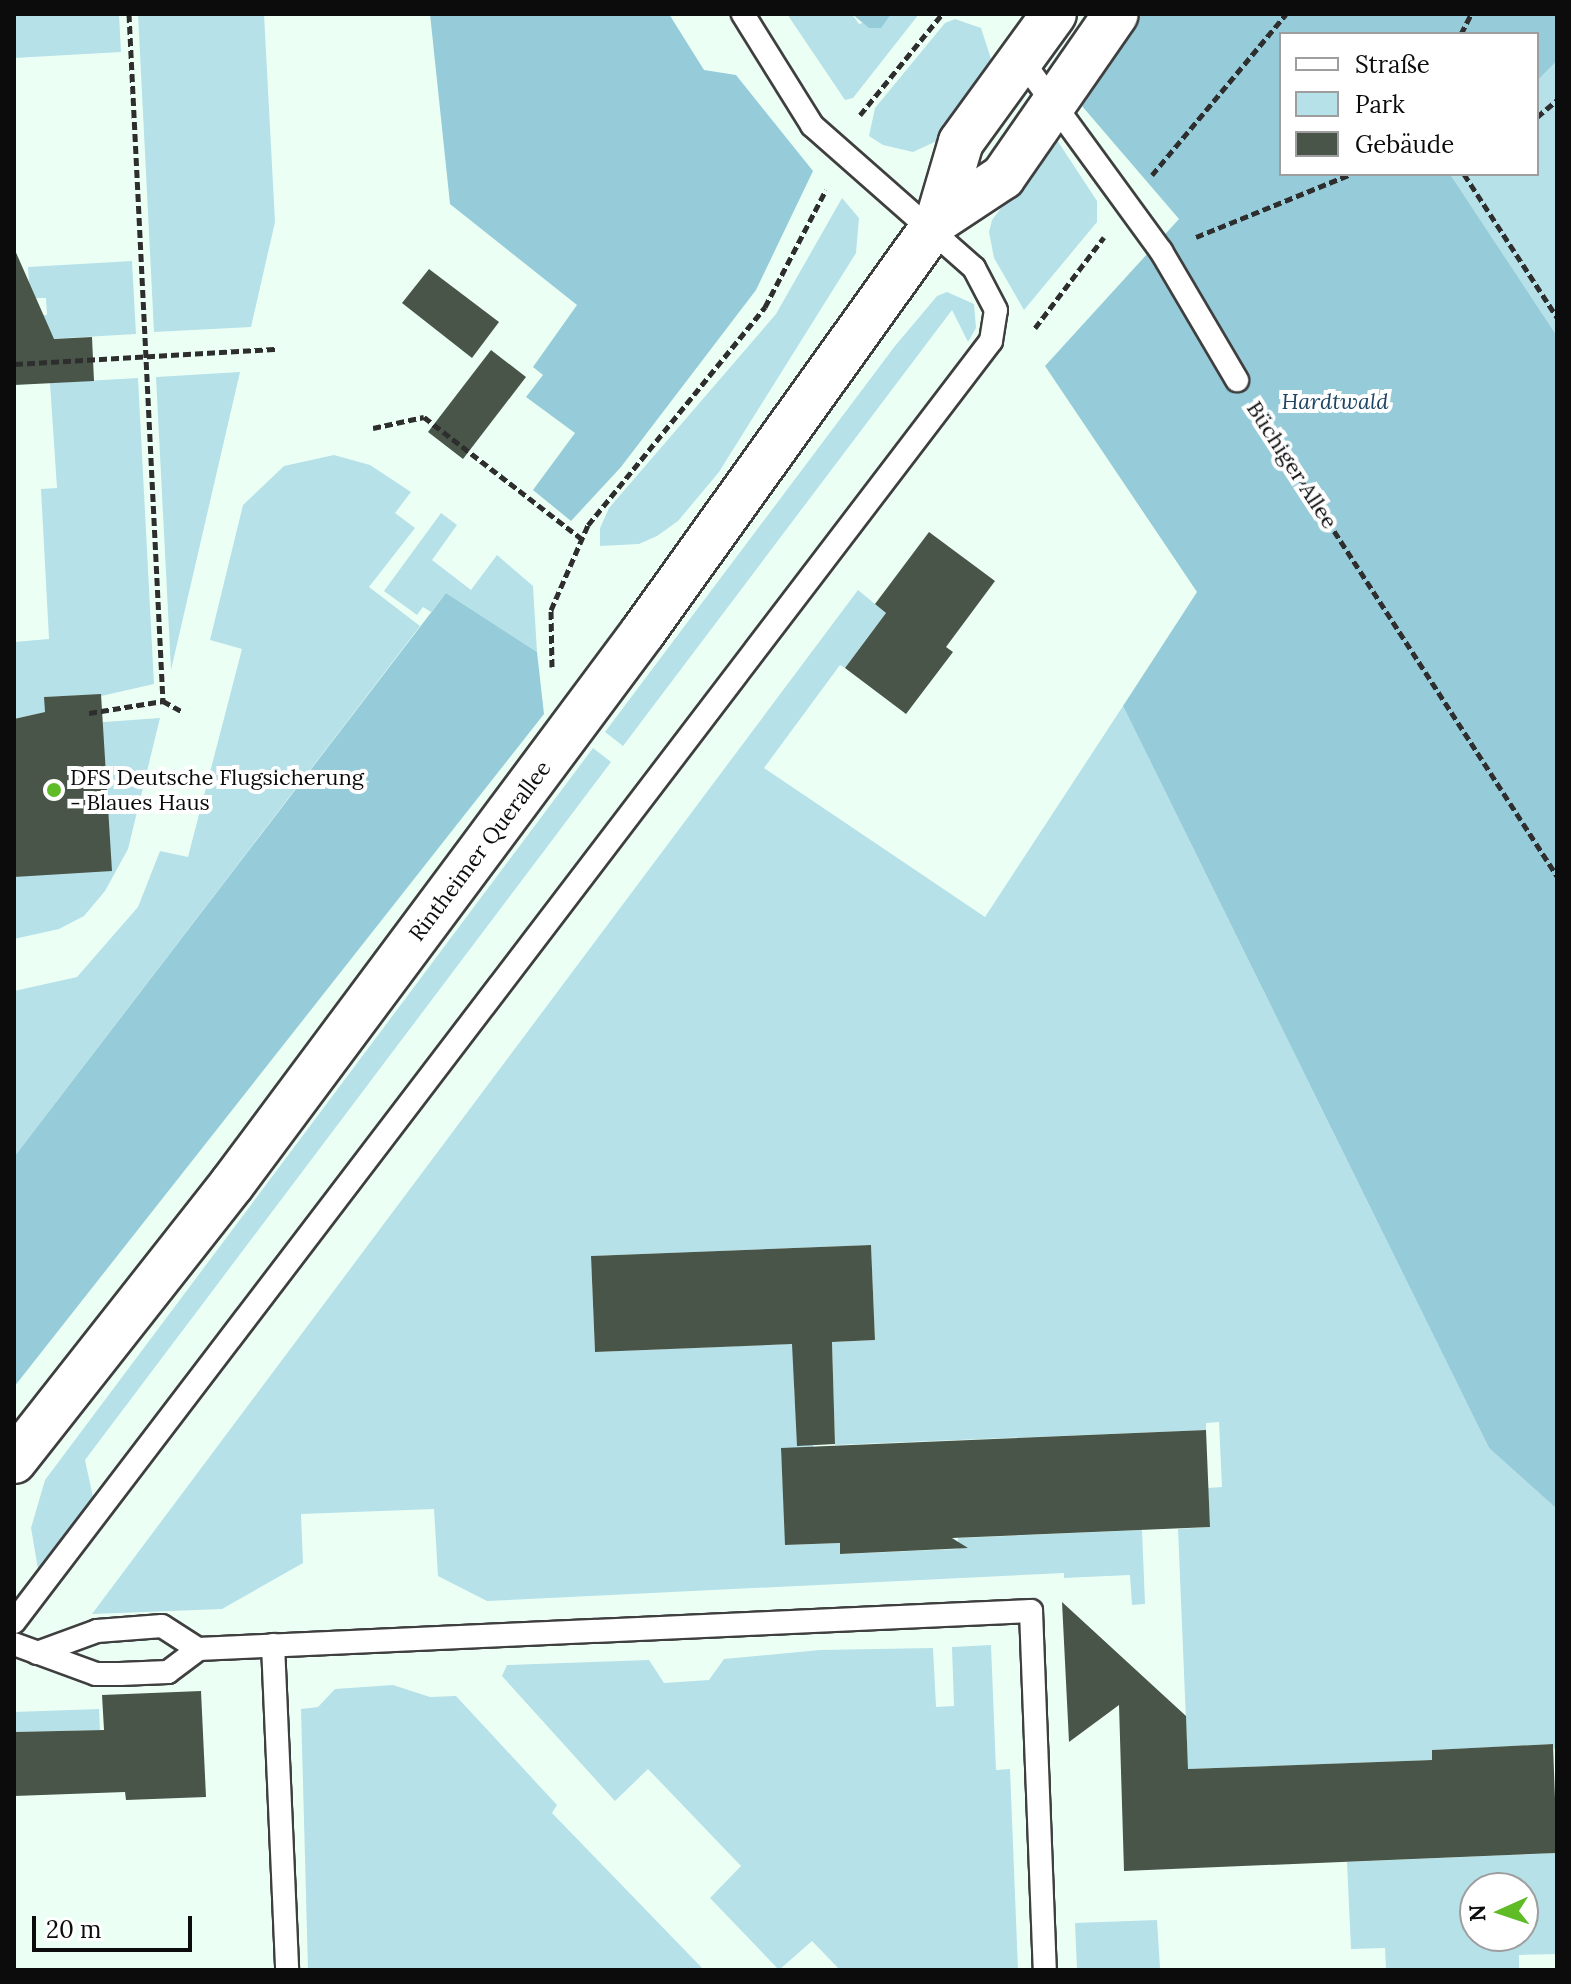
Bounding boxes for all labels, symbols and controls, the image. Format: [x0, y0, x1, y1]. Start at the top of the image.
legend [1279, 32, 1539, 176]
text: Straße [1355, 49, 1430, 80]
text: Park [1355, 89, 1405, 120]
text: Gebäude [1355, 129, 1454, 160]
park label: Hardtwald [1282, 389, 1388, 415]
street label: Büchiger Allee [1241, 396, 1343, 534]
street label: Rintheimer Querallee [404, 756, 556, 946]
place label: DFS Deutsche Flugsicherung - Blaues Haus [70, 764, 364, 816]
marker: DFS Deutsche Flugsicherung - Blaues Haus [45, 781, 63, 799]
north arrow [1459, 1872, 1539, 1952]
scale bar [36, 1900, 196, 1950]
text: N [1463, 1904, 1491, 1922]
text: 20 m [46, 1914, 102, 1945]

